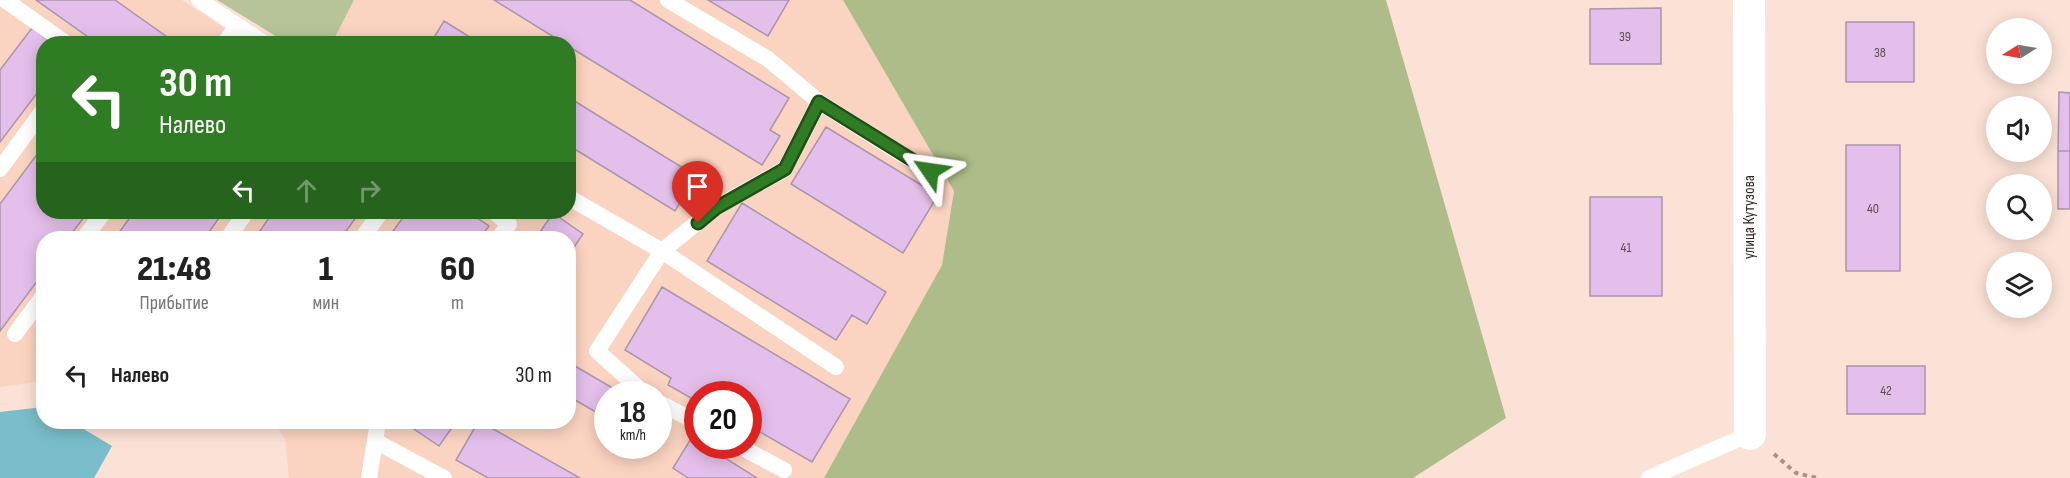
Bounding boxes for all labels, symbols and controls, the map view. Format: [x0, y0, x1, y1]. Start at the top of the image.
north arrow [1986, 18, 2052, 84]
map controls [1986, 18, 2052, 318]
house number: 39 [1619, 28, 1631, 45]
house number: 38 [1874, 44, 1886, 61]
text: 30 m [159, 58, 232, 109]
icon: left [60, 60, 138, 138]
button: sound [1986, 96, 2052, 162]
text: Налево [159, 109, 226, 141]
position arrow [898, 139, 962, 203]
pin [672, 161, 723, 223]
icon: arrive [681, 170, 714, 203]
icon: left [227, 174, 260, 207]
icon: ahead [290, 174, 323, 207]
icon: right [353, 174, 386, 207]
button: search [1986, 174, 2052, 240]
street label: улица Кутузова [1740, 175, 1759, 259]
house number: 40 [1867, 200, 1879, 217]
house number: 41 [1621, 239, 1631, 256]
text: 21:48 [137, 248, 212, 291]
text: 1 [318, 248, 333, 291]
text: 60 [440, 248, 475, 291]
button: layers [1986, 252, 2052, 318]
text: Прибытие [140, 291, 209, 315]
text: мин [313, 291, 339, 315]
text: m [451, 291, 464, 315]
icon: left [60, 359, 93, 392]
text: Налево [111, 362, 169, 389]
text: 30 m [515, 362, 552, 389]
speed limit sign: 20 [684, 381, 762, 459]
house number: 42 [1880, 382, 1892, 399]
text: 18 [620, 395, 646, 431]
text: km/h [620, 426, 646, 445]

